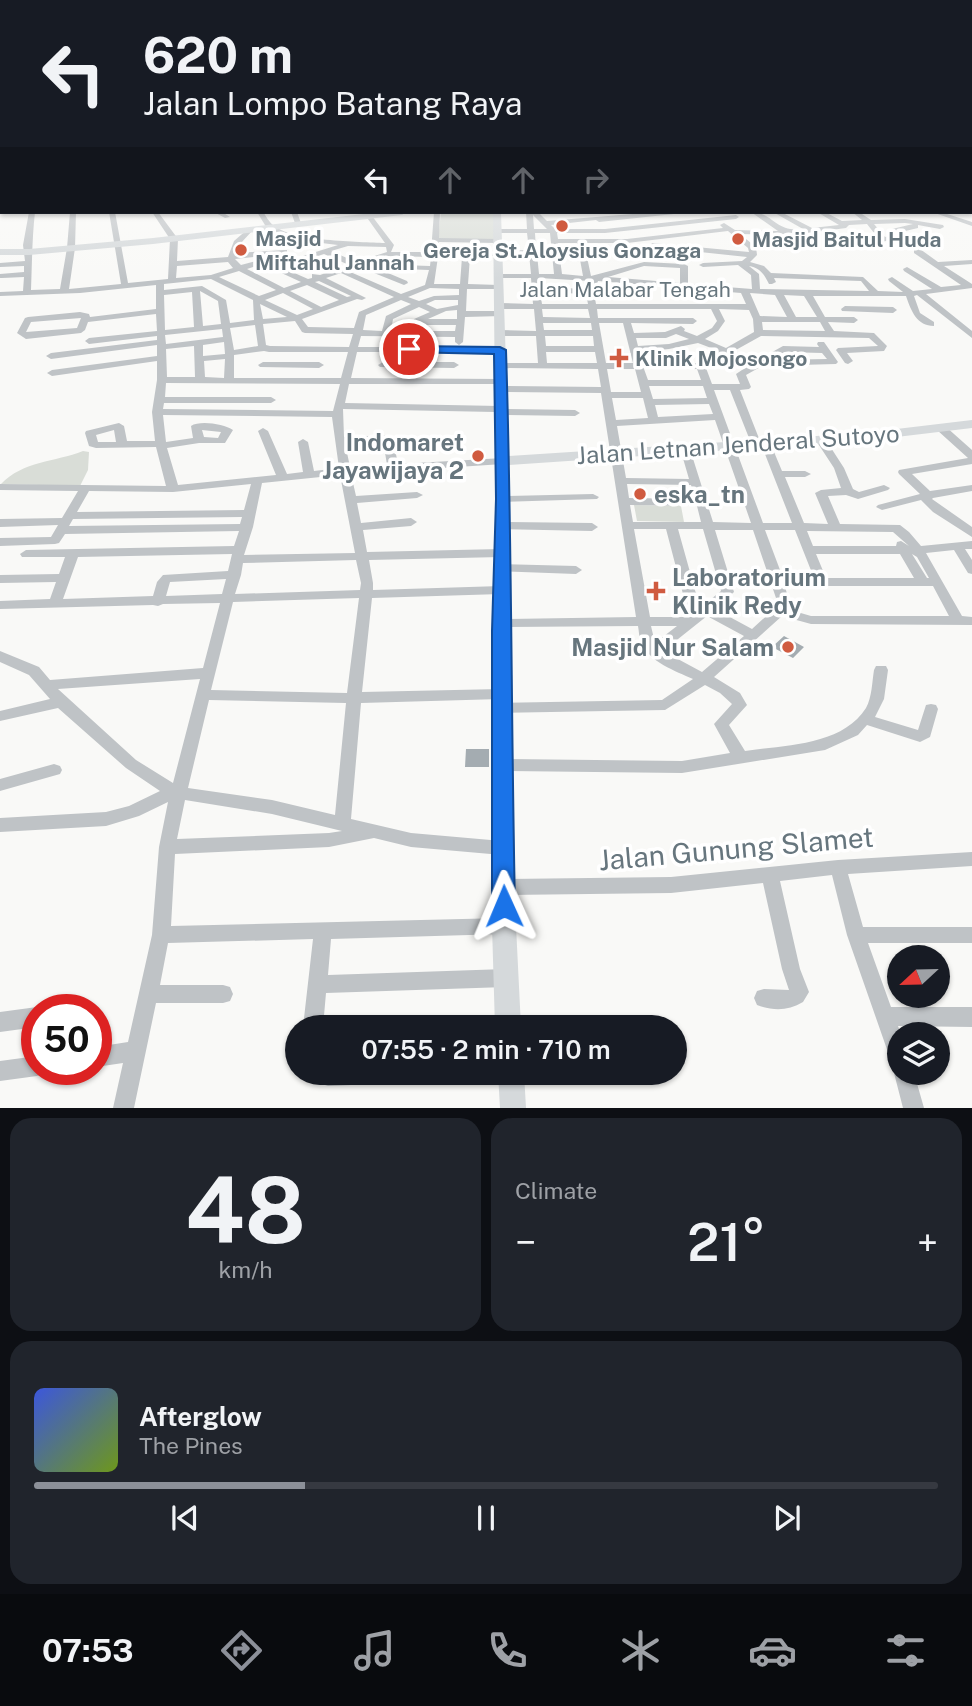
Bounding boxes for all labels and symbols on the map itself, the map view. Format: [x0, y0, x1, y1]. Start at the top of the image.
marker: Gereja St.Aloysius Gonzaga [554, 218, 570, 234]
place label: Masjid Miftahul Jannah [255, 226, 415, 275]
place label: Masjid Baitul Huda [752, 227, 941, 252]
marker: Masjid Baitul Huda [730, 231, 746, 247]
place label: Gereja St.Aloysius Gonzaga [423, 238, 701, 263]
marker: Masjid Miftahul Jannah [233, 242, 249, 258]
street label: Jalan Malabar Tengah [519, 277, 731, 302]
pin [379, 319, 439, 379]
place label: Klinik Mojosongo [635, 346, 807, 371]
marker: Klinik Mojosongo [609, 348, 629, 368]
street label: Jalan Letnan Jenderal Sutoyo [575, 419, 901, 469]
place label: Indomaret Jayawijaya 2 [322, 428, 464, 484]
marker: Indomaret Jayawijaya 2 [470, 448, 486, 464]
place label: eska_tn [654, 480, 745, 508]
marker: eska_tn [632, 486, 648, 502]
place label: Laboratorium Klinik Redy [672, 563, 826, 619]
marker: Laboratorium Klinik Redy [646, 581, 666, 601]
place label: Masjid Nur Salam [571, 633, 774, 661]
marker: Masjid Nur Salam [780, 639, 796, 655]
street label: Jalan Gunung Slamet [597, 820, 875, 876]
position arrow [467, 869, 541, 943]
north arrow [887, 945, 950, 1008]
speed limit sign: 50 [21, 994, 112, 1085]

